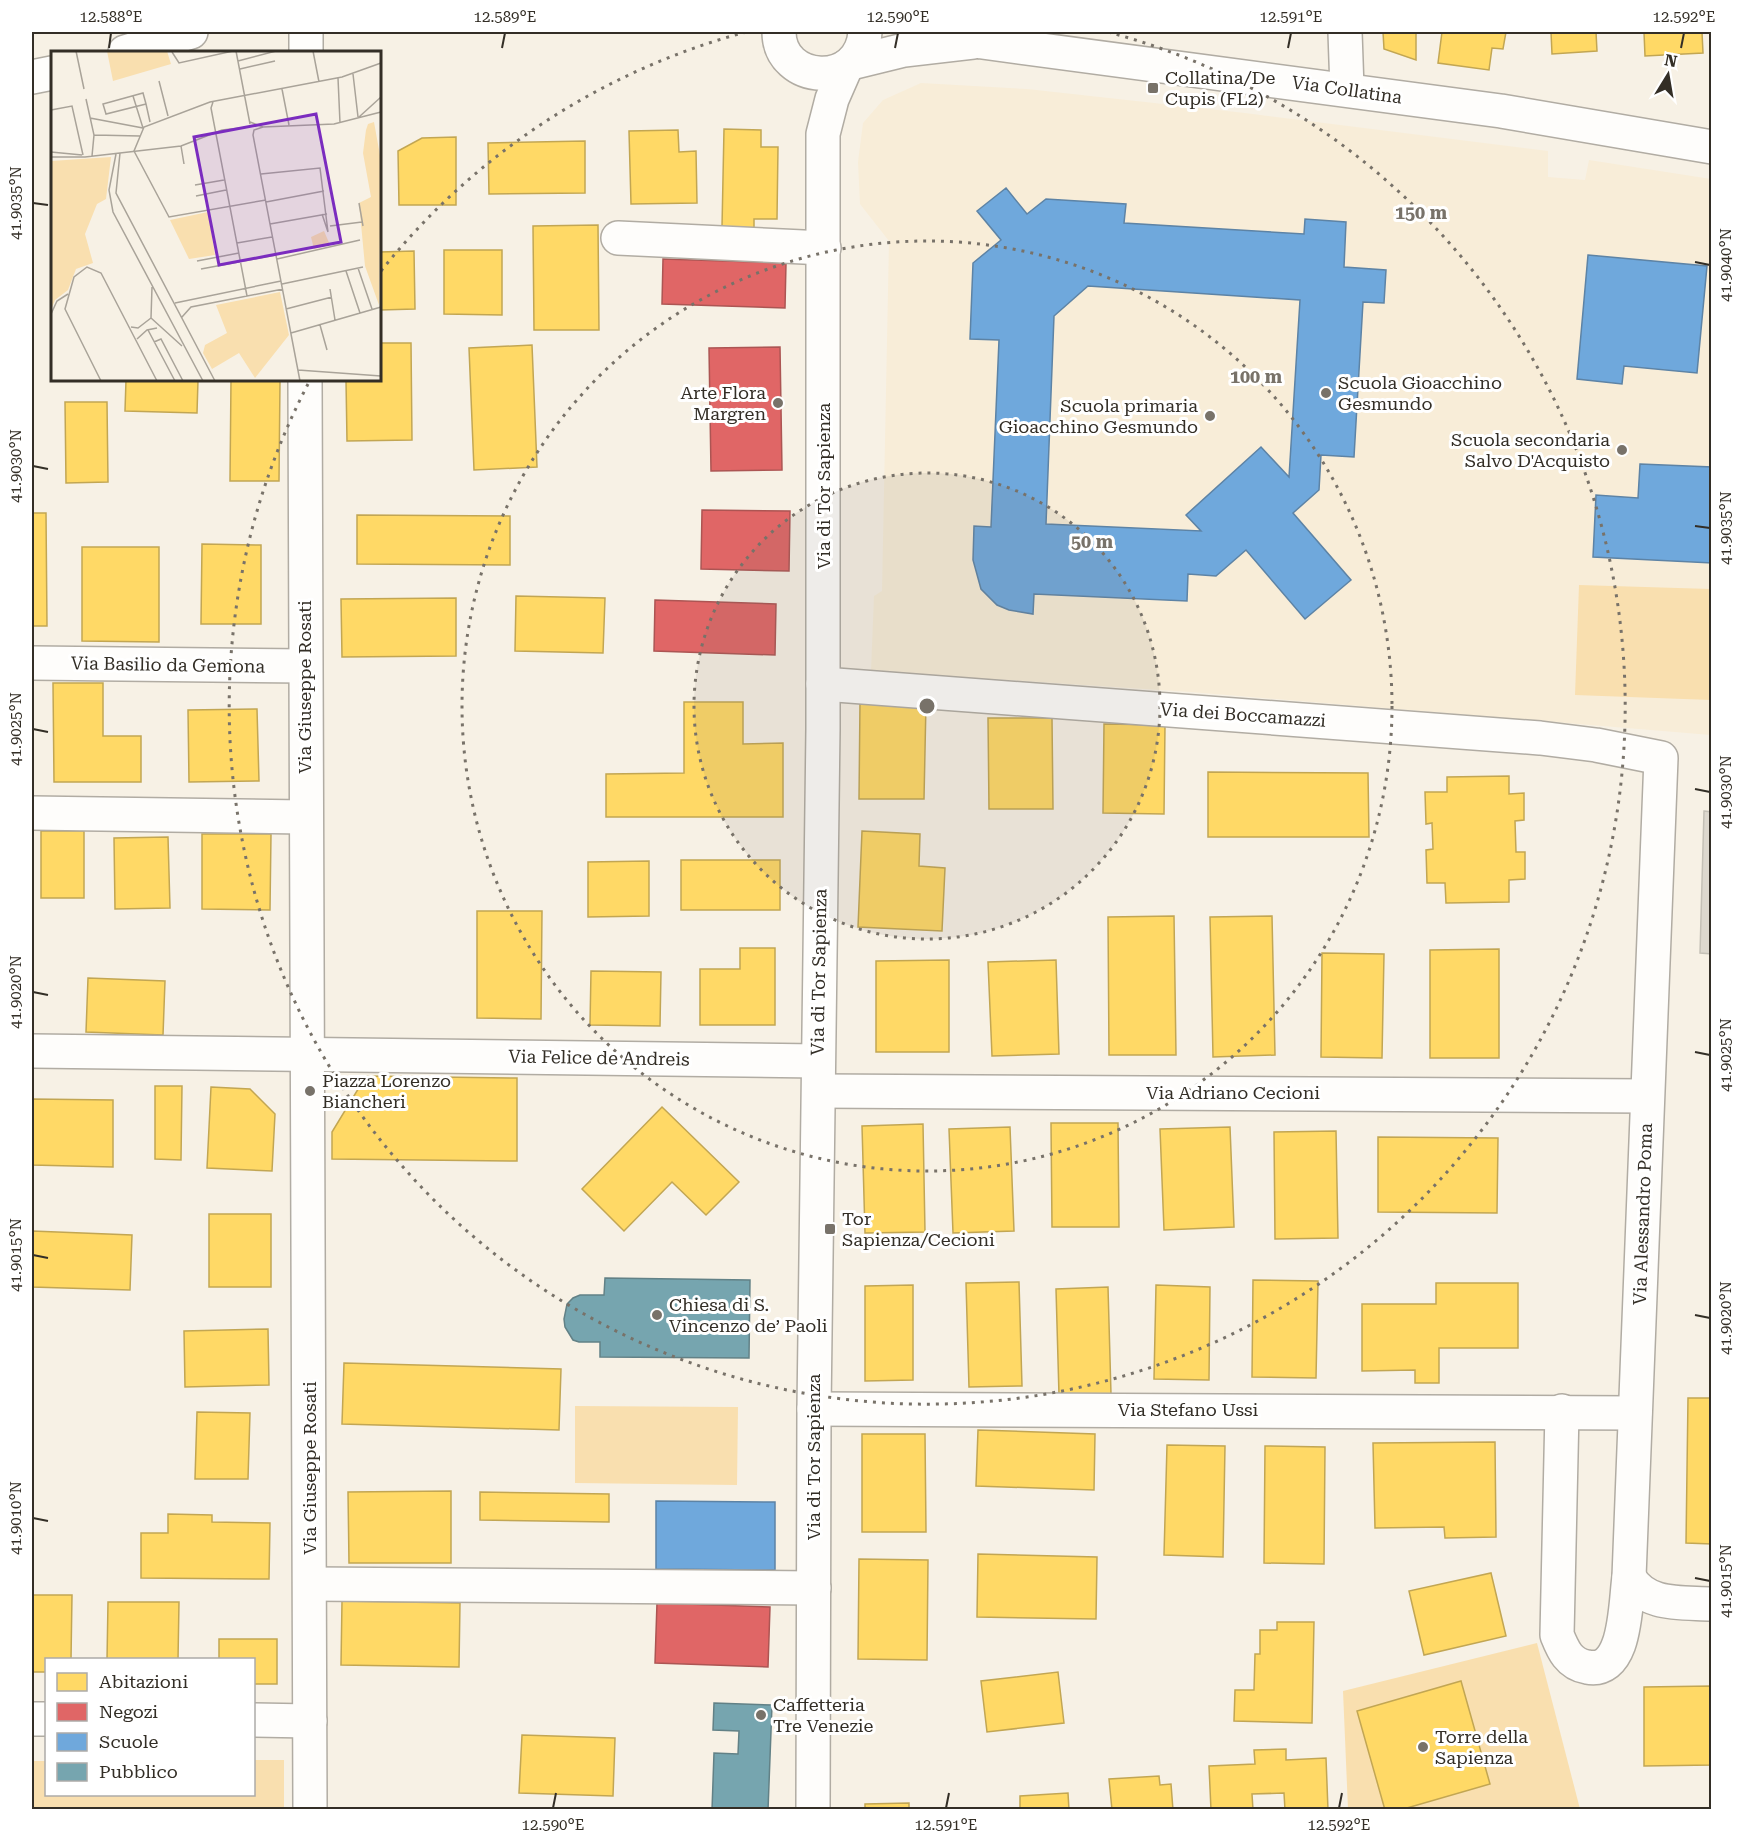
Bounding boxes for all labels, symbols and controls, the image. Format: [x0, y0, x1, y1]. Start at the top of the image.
text: 12.588°E [80, 8, 142, 26]
text: 12.589°E [474, 8, 536, 26]
text: 12.590°E [867, 8, 929, 26]
text: 12.591°E [1260, 8, 1322, 26]
text: 12.592°E [1653, 8, 1715, 26]
north arrow [1638, 45, 1698, 105]
text: N [1663, 50, 1679, 71]
inset map [51, 51, 381, 381]
place label: Collatina/De Cupis (FL2) [1165, 67, 1276, 109]
street label: Via Collatina [1291, 71, 1404, 108]
marker: Collatina/De Cupis (FL2) [1146, 81, 1160, 95]
text: 41.9035°N [7, 166, 25, 240]
text: 150 m [1395, 202, 1448, 223]
text: 41.9040°N [1717, 228, 1735, 302]
text: 100 m [1230, 366, 1283, 387]
place label: Scuola Gioacchino Gesmundo [1338, 372, 1502, 414]
place label: Arte Flora Margren [680, 382, 766, 424]
marker: Scuola Gioacchino Gesmundo [1319, 386, 1333, 400]
place label: Scuola primaria Gioacchino Gesmundo [999, 395, 1198, 437]
marker: Arte Flora Margren [771, 396, 785, 410]
street label: Via di Tor Sapienza [813, 402, 834, 569]
marker: Scuola primaria Gioacchino Gesmundo [1203, 409, 1217, 423]
text: 41.9030°N [7, 429, 25, 503]
place label: Scuola secondaria Salvo D'Acquisto [1451, 429, 1610, 471]
marker: Scuola secondaria Salvo D'Acquisto [1615, 443, 1629, 457]
text: 41.9035°N [1717, 491, 1735, 565]
text: 50 m [1071, 531, 1114, 552]
street label: Via Giuseppe Rosati [294, 600, 315, 774]
street label: Via Basilio da Gemona [71, 652, 266, 677]
text: 41.9025°N [7, 692, 25, 766]
centre of rings [917, 696, 937, 716]
street label: Via dei Boccamazzi [1159, 698, 1327, 731]
text: 41.9030°N [1717, 755, 1735, 829]
street label: Via di Tor Sapienza [807, 888, 830, 1055]
text: 41.9020°N [7, 955, 25, 1029]
text: 41.9025°N [1717, 1018, 1735, 1092]
street label: Via Felice de Andreis [508, 1045, 690, 1070]
place label: Piazza Lorenzo Biancheri [322, 1070, 451, 1112]
street label: Via Adriano Cecioni [1146, 1082, 1320, 1103]
marker: Piazza Lorenzo Biancheri [303, 1084, 317, 1098]
street label: Via Alessandro Poma [1629, 1122, 1656, 1305]
place label: Tor Sapienza/Cecioni [842, 1208, 995, 1250]
text: 41.9015°N [7, 1218, 25, 1292]
marker: Tor Sapienza/Cecioni [823, 1222, 837, 1236]
text: 41.9020°N [1717, 1281, 1735, 1355]
place label: Chiesa di S. Vincenzo de’ Paoli [669, 1294, 828, 1336]
marker: Chiesa di S. Vincenzo de’ Paoli [650, 1308, 664, 1322]
street label: Via di Tor Sapienza [803, 1373, 824, 1540]
street label: Via Giuseppe Rosati [299, 1381, 320, 1555]
street label: Via Stefano Ussi [1118, 1399, 1259, 1420]
text: 41.9010°N [7, 1481, 25, 1555]
text: 41.9015°N [1717, 1544, 1735, 1618]
legend [45, 1658, 255, 1796]
text: Abitazioni [99, 1671, 188, 1692]
place label: Caffetteria Tre Venezie [773, 1694, 874, 1736]
text: Negozi [99, 1701, 158, 1722]
marker: Caffetteria Tre Venezie [754, 1708, 768, 1722]
place label: Torre della Sapienza [1435, 1726, 1528, 1768]
text: Scuole [99, 1731, 158, 1752]
marker: Torre della Sapienza [1416, 1740, 1430, 1754]
text: Pubblico [99, 1761, 178, 1782]
text: 12.590°E [522, 1816, 584, 1834]
text: 12.591°E [915, 1816, 977, 1834]
text: 12.592°E [1308, 1816, 1370, 1834]

